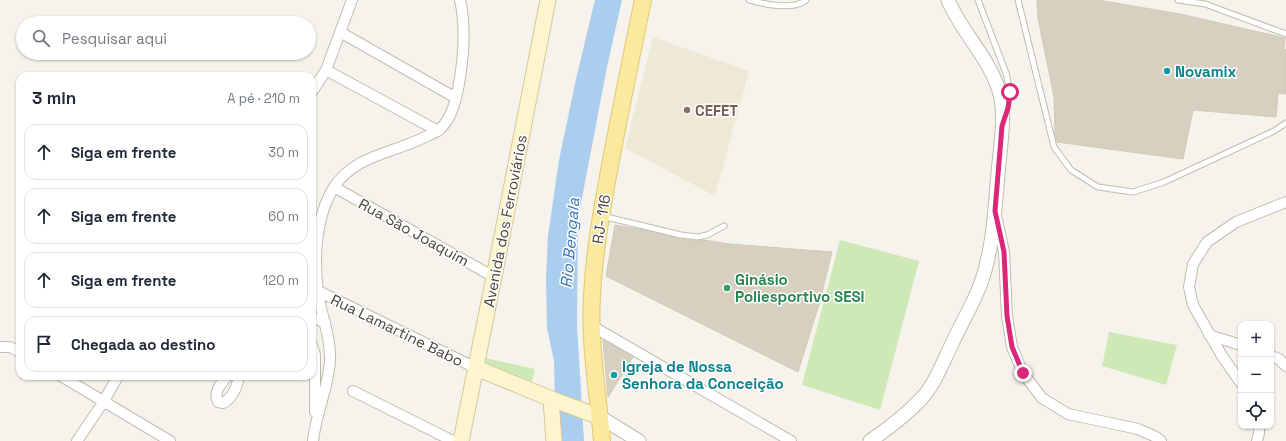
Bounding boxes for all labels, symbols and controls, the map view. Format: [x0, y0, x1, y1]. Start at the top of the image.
search box [16, 16, 316, 60]
icon: search [30, 27, 52, 49]
text: Pesquisar aqui [62, 29, 167, 48]
place label: Novamix [1175, 62, 1237, 81]
marker: Novamix [1162, 66, 1172, 76]
route start [1001, 83, 1019, 101]
text: 3 min [32, 87, 76, 109]
text: A pé · 210 m [227, 90, 300, 107]
place label: CEFET [695, 101, 738, 120]
marker: CEFET [682, 105, 692, 115]
street label: Avenida dos Ferroviários [479, 133, 531, 309]
icon: ahead [33, 141, 55, 163]
text: Siga em frente [71, 143, 177, 162]
text: 30 m [268, 144, 299, 161]
street label: RJ- 116 [588, 193, 614, 245]
street label: Rua São Joaquim [355, 194, 473, 270]
water label: Rio Bengala [556, 196, 584, 289]
icon: ahead [33, 205, 55, 227]
text: Siga em frente [71, 207, 177, 226]
text: 60 m [268, 208, 299, 225]
icon: ahead [33, 269, 55, 291]
place label: Ginásio Poliesportivo SESI [735, 270, 865, 306]
text: Siga em frente [71, 271, 177, 290]
text: 120 m [263, 272, 299, 289]
marker: Ginásio Poliesportivo SESI [722, 283, 732, 293]
street label: Rua Lamartine Babo [328, 290, 466, 370]
map controls [1238, 321, 1274, 429]
button: + [1238, 321, 1274, 357]
icon: arrive [33, 333, 55, 355]
text: Chegada ao destino [71, 335, 215, 354]
place label: Igreja de Nossa Senhora da Conceição [622, 357, 784, 393]
button: − [1238, 357, 1274, 393]
route end [1014, 364, 1032, 382]
marker: Igreja de Nossa Senhora da Conceição [609, 370, 619, 380]
button: locate [1238, 393, 1274, 429]

